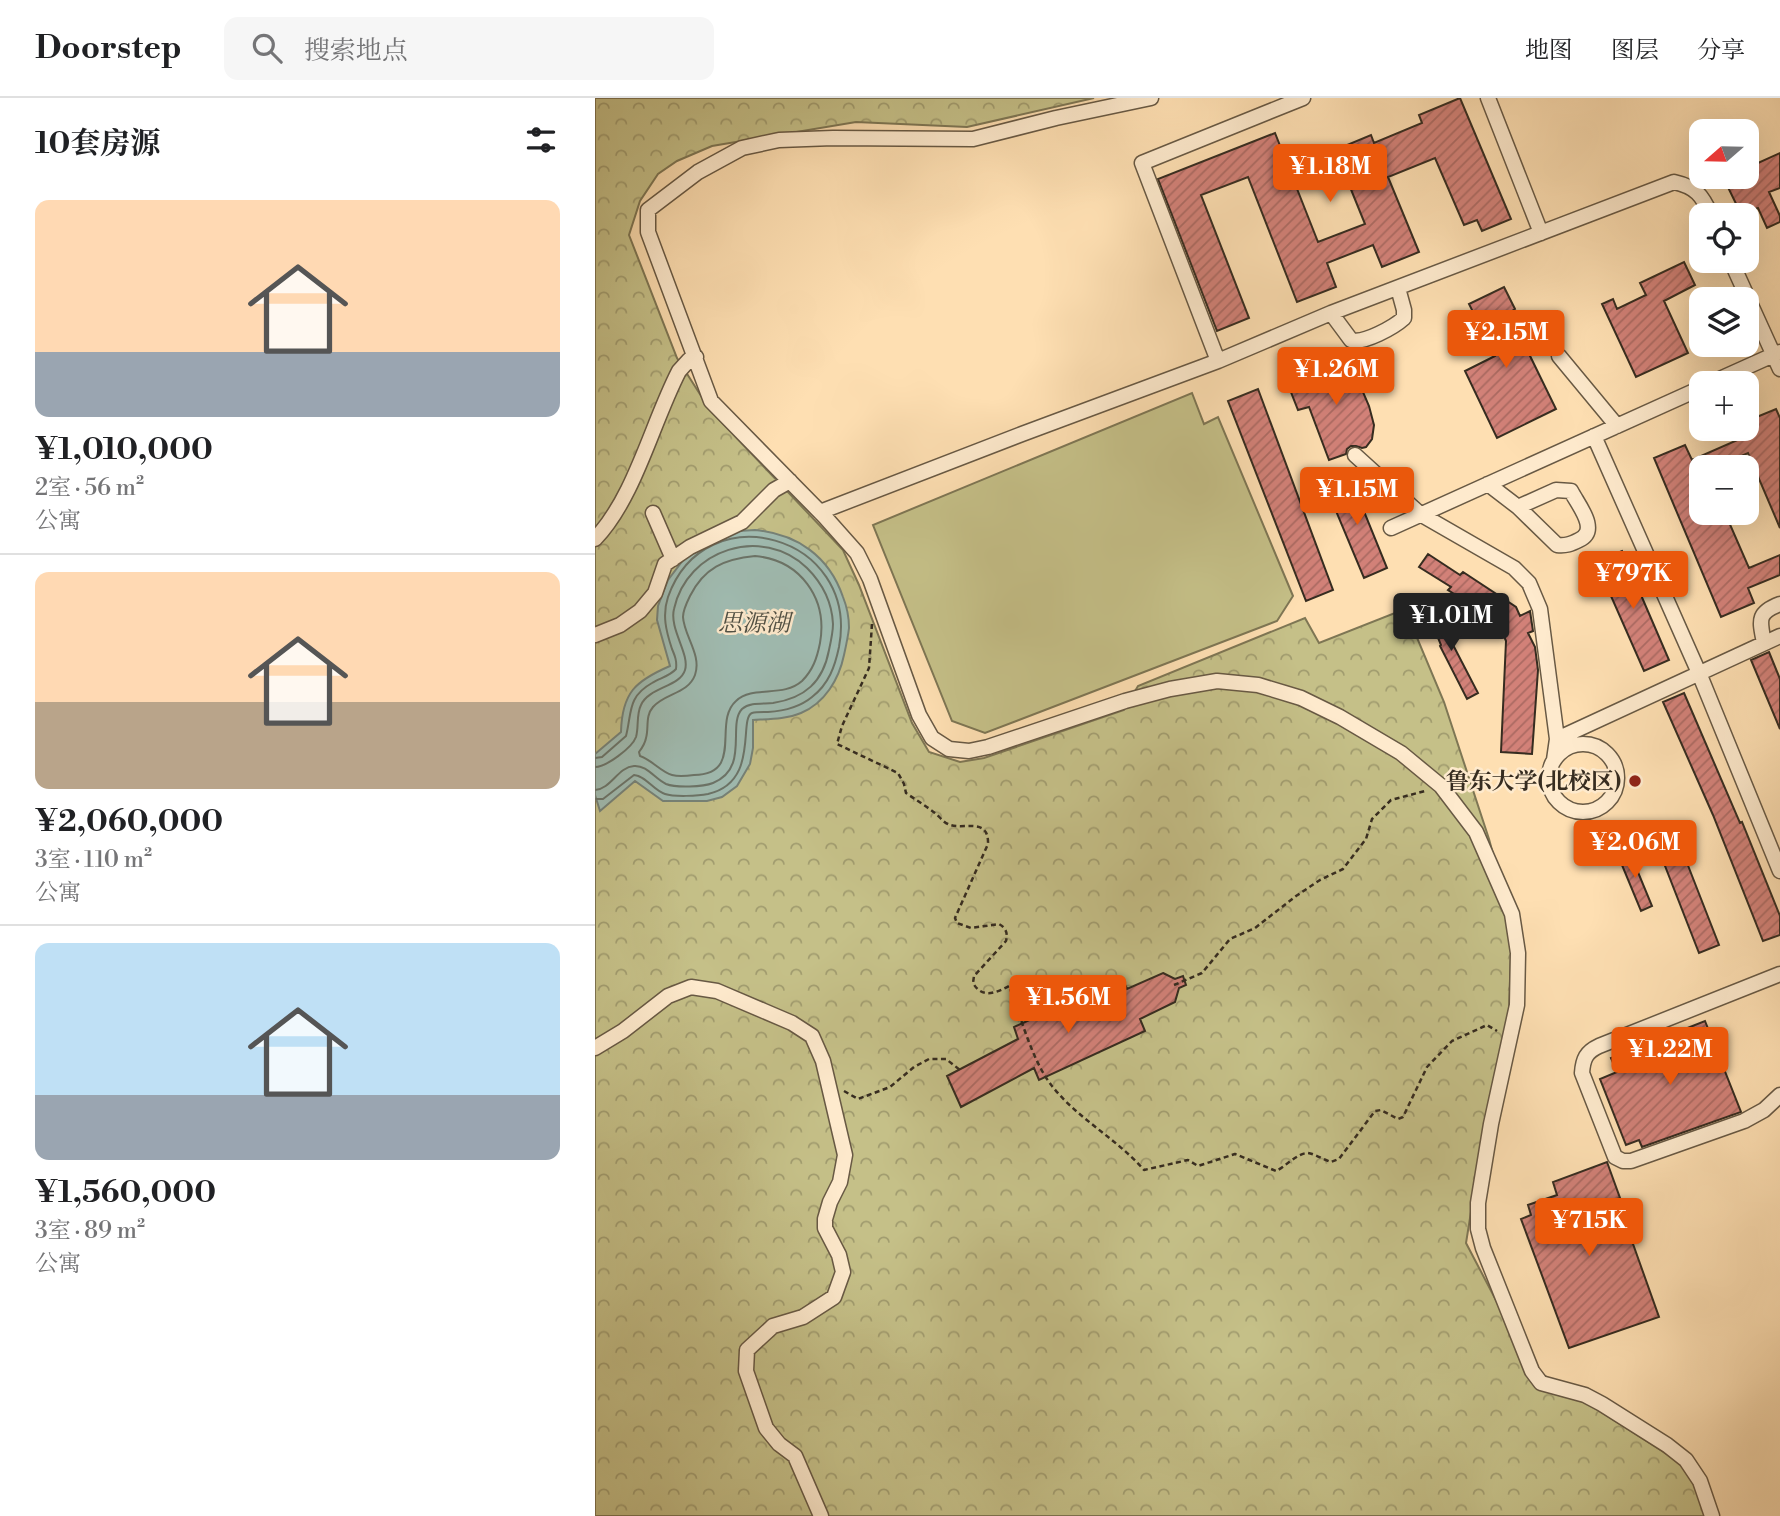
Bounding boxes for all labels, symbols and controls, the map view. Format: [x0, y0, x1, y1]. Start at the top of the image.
search box [224, 17, 714, 80]
text: Doorstep [35, 28, 182, 69]
icon: search [248, 29, 286, 67]
text: 搜索地点 [304, 35, 408, 67]
text: 地图 [1525, 36, 1573, 66]
text: 图层 [1611, 36, 1659, 66]
text: 分享 [1697, 36, 1745, 66]
north arrow [1689, 119, 1759, 189]
map controls [1689, 119, 1759, 525]
icon: filters [522, 121, 560, 159]
text: 10套房源 [35, 125, 160, 163]
pin: ¥1.18M [1273, 144, 1387, 204]
text: ¥1.18M [1289, 153, 1371, 181]
button: locate [1689, 203, 1759, 273]
icon: home [235, 246, 361, 372]
button: layers [1689, 287, 1759, 357]
pin: ¥2.15M [1449, 310, 1563, 370]
text: ¥2.15M [1463, 319, 1549, 347]
pin: ¥1.26M [1279, 348, 1393, 407]
text: ¥1.26M [1293, 356, 1379, 384]
button: + [1689, 371, 1759, 441]
text: ¥1,010,000 [35, 431, 213, 469]
button: − [1689, 455, 1759, 525]
pin: ¥1.15M [1300, 468, 1414, 527]
text: 2室 · 56 m² [35, 474, 144, 502]
text: ¥1.15M [1316, 476, 1398, 504]
text: 公寓 [35, 507, 81, 535]
pin: ¥797K [1584, 552, 1682, 611]
text: ¥797K [1594, 560, 1672, 588]
pin: ¥1.01M [1394, 594, 1508, 653]
text: ¥1.01M [1409, 602, 1493, 630]
water label: 思源湖 [718, 609, 794, 639]
icon: home [235, 618, 361, 744]
place label: 鲁东大学(北校区) [1446, 768, 1621, 796]
marker: 鲁东大学(北校区) [1627, 773, 1643, 789]
text: ¥2,060,000 [35, 803, 223, 841]
pin: ¥2.06M [1578, 820, 1692, 880]
text: ¥2.06M [1590, 829, 1680, 857]
text: 3室 · 110 m² [35, 846, 152, 874]
text: 公寓 [35, 879, 81, 907]
pin: ¥1.56M [1011, 976, 1125, 1035]
text: ¥1.56M [1025, 984, 1111, 1012]
icon: home [235, 989, 361, 1115]
pin: ¥1.22M [1613, 1028, 1727, 1087]
text: ¥1.22M [1627, 1036, 1713, 1064]
text: ¥1,560,000 [35, 1174, 216, 1212]
pin: ¥715K [1540, 1198, 1638, 1258]
text: ¥715K [1551, 1207, 1627, 1235]
text: 3室 · 89 m² [35, 1217, 145, 1245]
text: 公寓 [35, 1250, 81, 1278]

